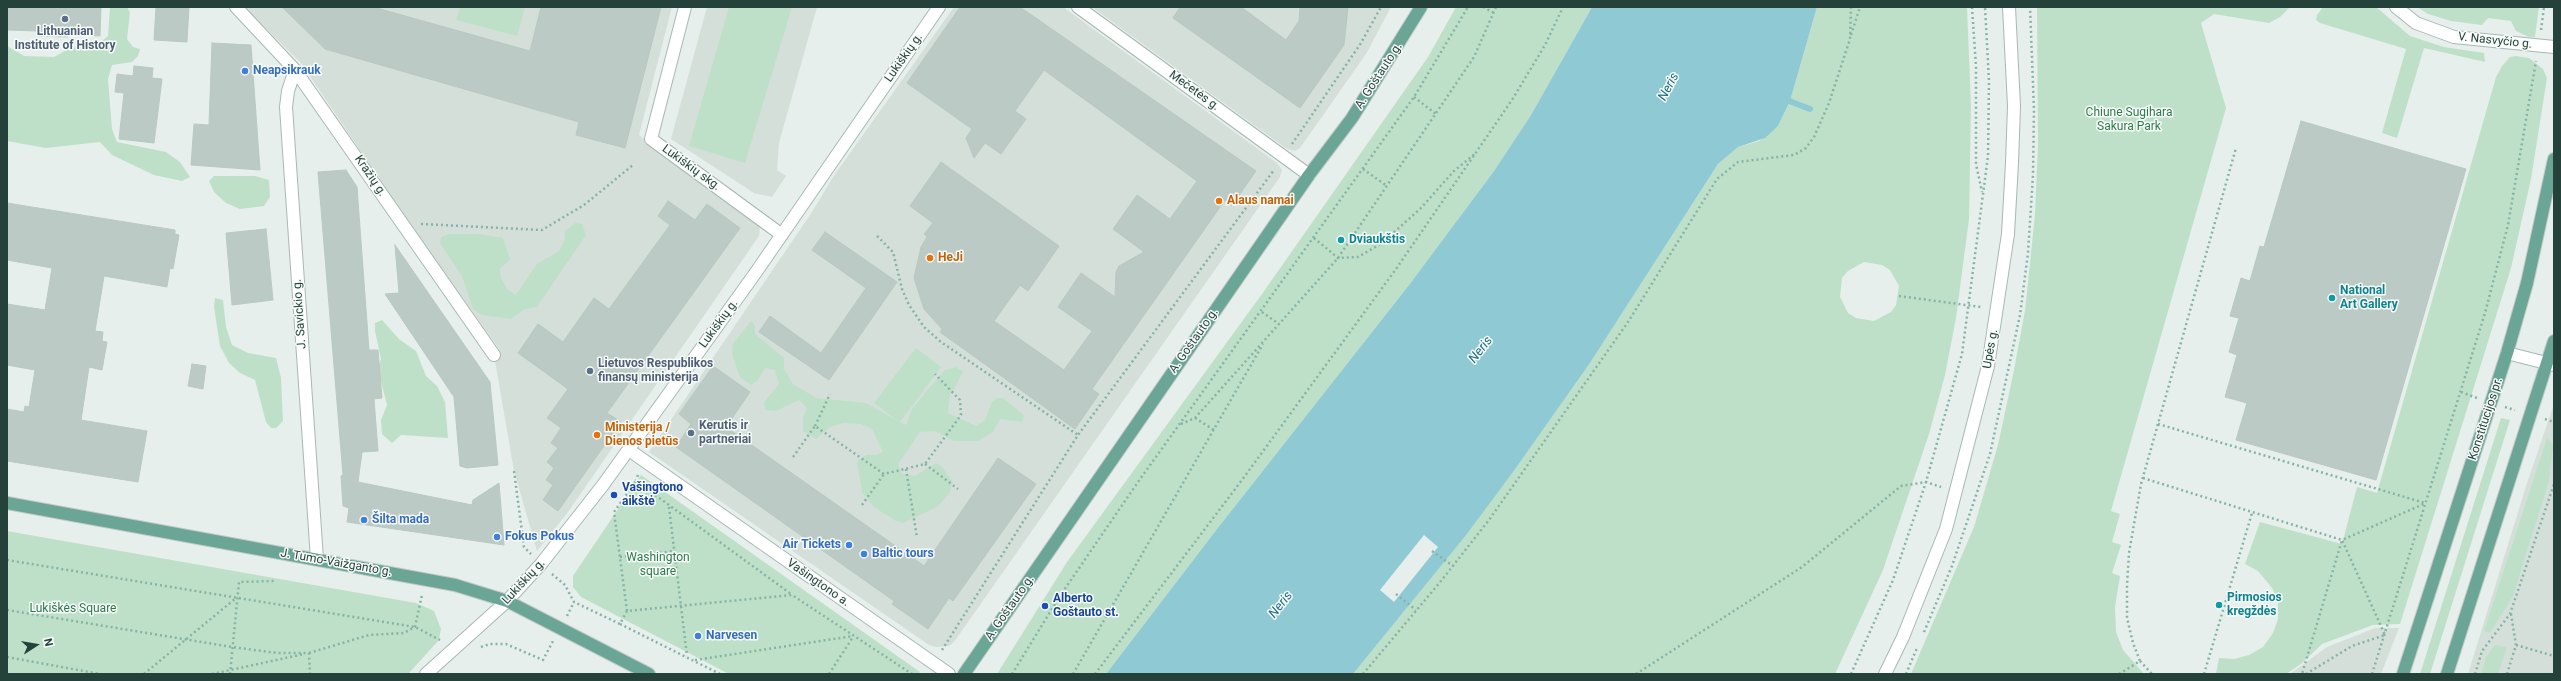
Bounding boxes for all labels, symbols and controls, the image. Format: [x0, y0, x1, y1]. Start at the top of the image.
marker: Lithuanian Institute of History [60, 14, 70, 24]
place label: Lithuanian Institute of History [14, 25, 116, 53]
street label: V. Nasvyčio g. [2457, 30, 2533, 52]
street label: Lukiškių g. [882, 31, 926, 85]
street label: A. Goštauto g. [1352, 40, 1406, 112]
place label: Neapsikrauk [253, 64, 321, 78]
marker: Neapsikrauk [240, 66, 250, 76]
street label: Mečetės g. [1166, 68, 1222, 114]
water label: Neris [1655, 70, 1683, 104]
park label: Chiune Sugihara Sakura Park [2086, 106, 2172, 134]
street label: Lukiškių skg. [659, 142, 723, 194]
street label: Kražių g. [351, 153, 389, 199]
place label: Alaus namai [1227, 194, 1294, 208]
marker: Alaus namai [1214, 196, 1224, 206]
place label: Dviaukštis [1349, 233, 1405, 247]
marker: Dviaukštis [1336, 235, 1346, 245]
place label: HeJi [938, 251, 963, 265]
marker: HeJi [925, 253, 935, 263]
street label: J. Savickio g. [290, 279, 310, 349]
place label: National Art Gallery [2340, 284, 2398, 312]
marker: National Art Gallery [2327, 293, 2337, 303]
street label: Lukiškių g. [697, 297, 741, 351]
street label: A. Goštauto g. [1166, 306, 1222, 376]
street label: Upės g. [1980, 328, 2002, 370]
water label: Neris [1466, 334, 1496, 366]
place label: Lietuvos Respublikos finansų ministerija [598, 357, 713, 385]
marker: Lietuvos Respublikos finansų ministerija [585, 366, 595, 376]
street label: Konstitucijos pr. [2466, 376, 2506, 462]
place label: Kerutis ir partneriai [699, 419, 751, 447]
place label: Ministerija / Dienos pietūs [605, 421, 678, 449]
marker: Kerutis ir partneriai [686, 428, 696, 438]
marker: Ministerija / Dienos pietūs [592, 430, 602, 440]
place label: Vašingtono aikštė [622, 481, 683, 509]
marker: Vašingtono aikštė [609, 490, 619, 500]
place label: Šilta mada [372, 513, 429, 527]
marker: Šilta mada [359, 515, 369, 525]
place label: Fokus Pokus [505, 530, 574, 544]
marker: Fokus Pokus [492, 532, 502, 542]
place label: Air Tickets [783, 538, 841, 552]
marker: Air Tickets [844, 540, 854, 550]
street label: J. Tumo-Vaižganto g. [279, 546, 393, 580]
place label: Baltic tours [872, 547, 934, 561]
marker: Baltic tours [859, 549, 869, 559]
park label: Washington square [626, 551, 690, 579]
street label: Lukiškių g. [499, 556, 549, 608]
street label: Vašingtono a. [784, 556, 852, 610]
street label: A. Goštauto g. [982, 573, 1038, 643]
water label: Neris [1266, 589, 1296, 621]
place label: Pirmosios kregždės [2227, 591, 2282, 619]
place label: Alberto Goštauto st. [1053, 592, 1119, 620]
marker: Pirmosios kregždės [2214, 600, 2224, 610]
marker: Alberto Goštauto st. [1040, 601, 1050, 611]
park label: Lukiškės Square [30, 602, 116, 616]
north arrow [16, 625, 56, 665]
place label: Narvesen [706, 629, 757, 643]
marker: Narvesen [693, 631, 703, 641]
text: N [41, 637, 55, 648]

